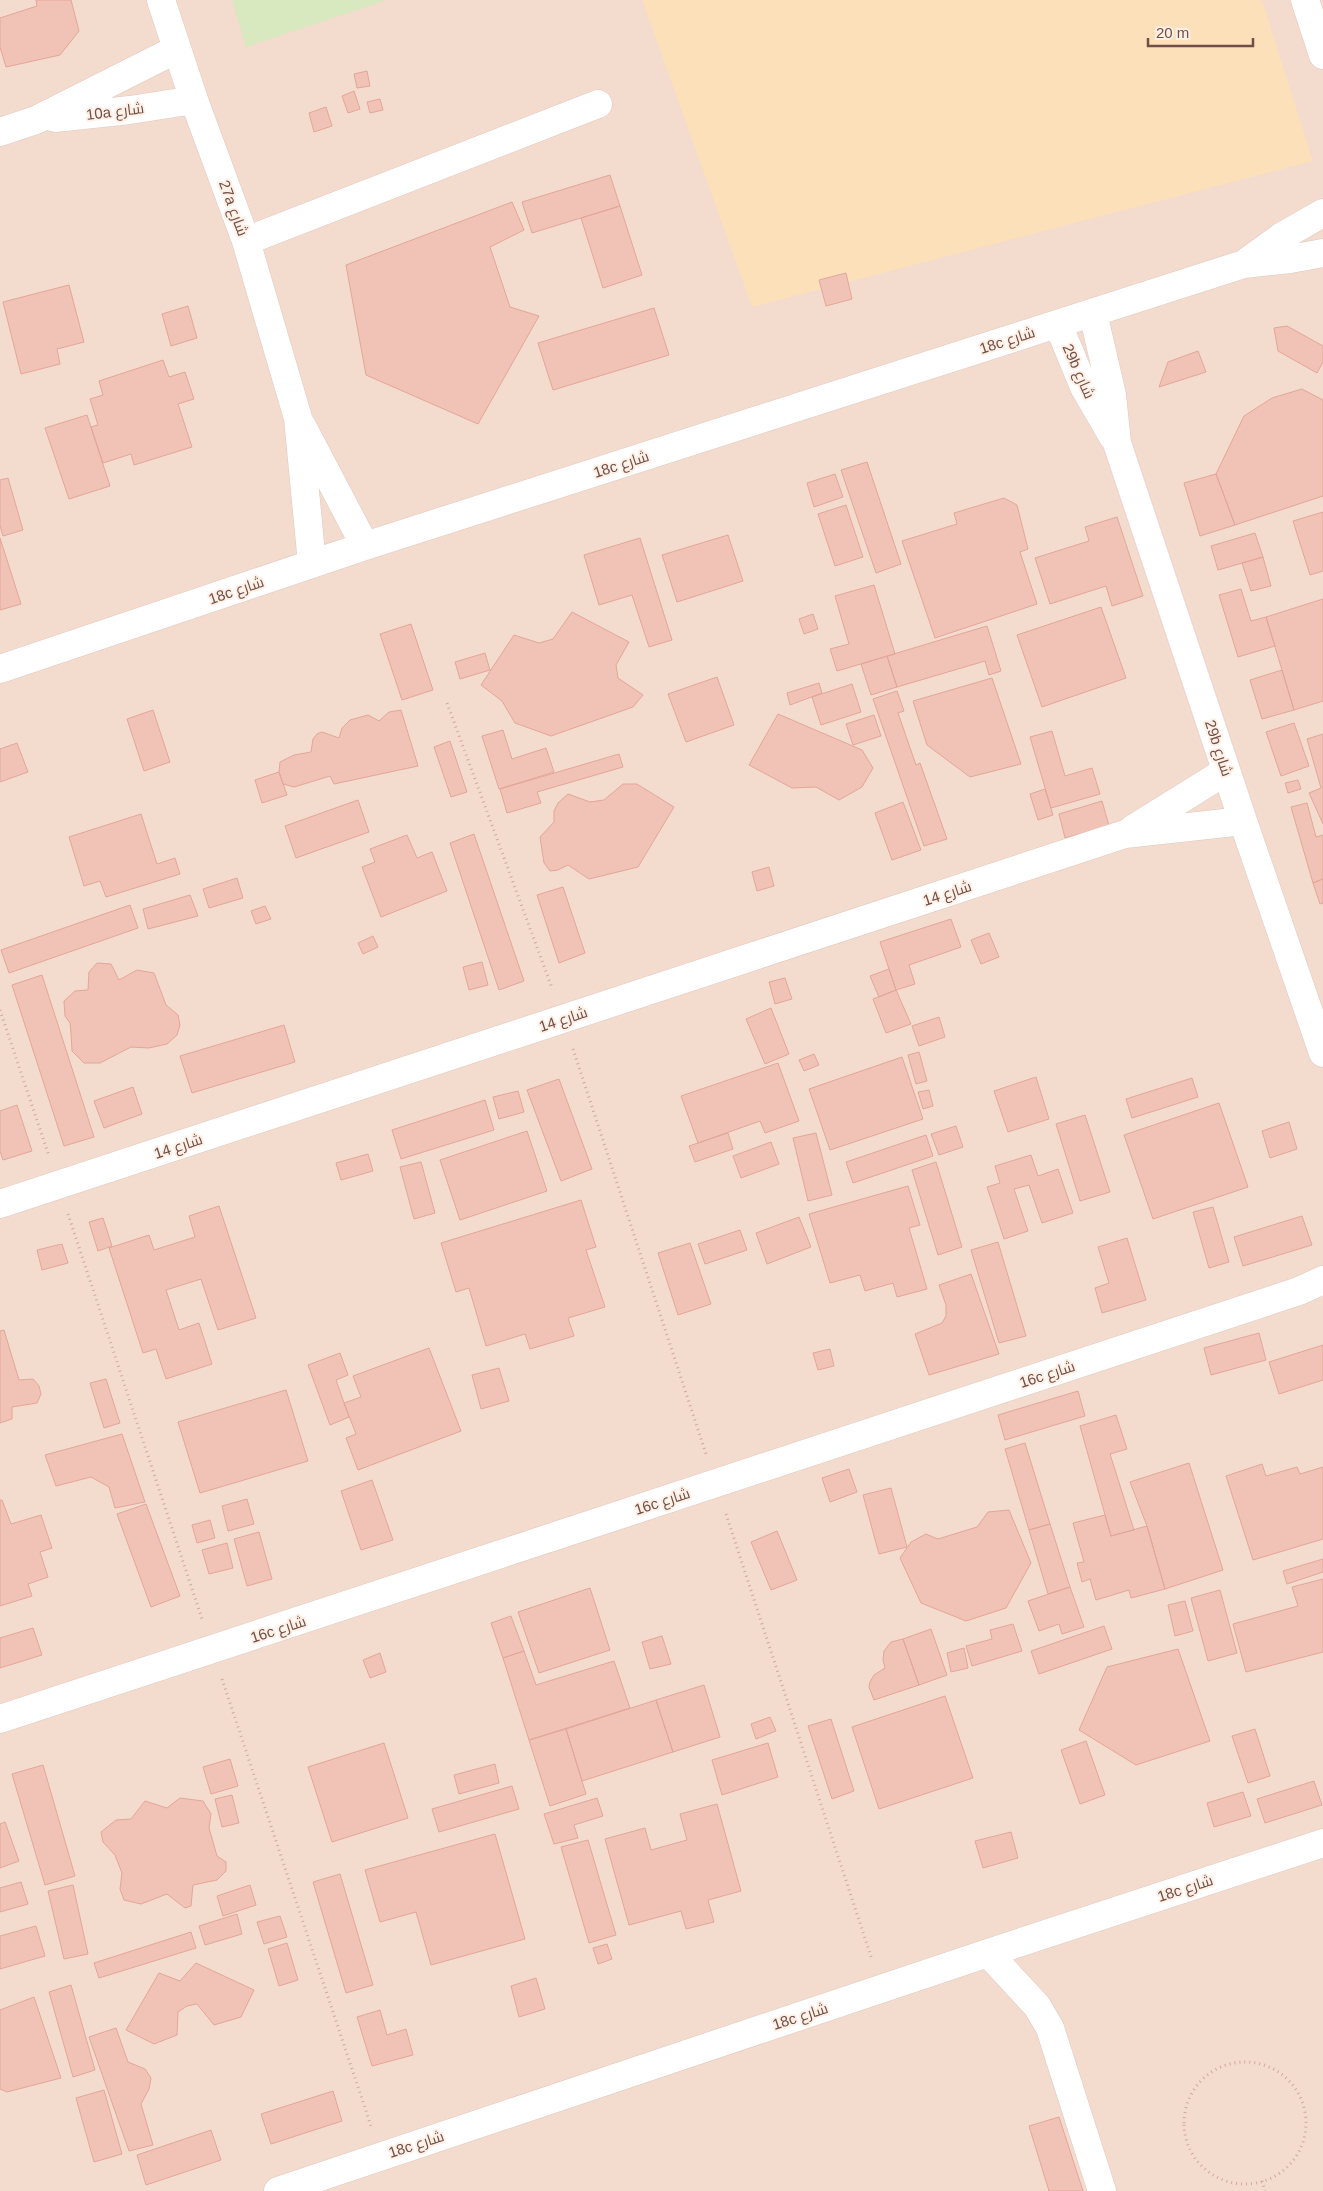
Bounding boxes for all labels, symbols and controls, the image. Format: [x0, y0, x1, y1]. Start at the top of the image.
scale bar [1148, 15, 1253, 47]
text: 20 m [1156, 24, 1189, 41]
street label: 10a شارع [85, 99, 145, 126]
street label: 27a شارع [213, 178, 252, 239]
street label: 18c شارع [977, 323, 1038, 360]
street label: 29b شارع [1057, 341, 1099, 402]
street label: 18c شارع [591, 447, 652, 484]
street label: 18c شارع [206, 573, 267, 610]
street label: 29b شارع [1199, 718, 1236, 779]
street label: شارع 14 [921, 877, 974, 912]
street label: شارع 14 [537, 1003, 590, 1038]
street label: شارع 14 [152, 1130, 205, 1165]
street label: 16c شارع [1017, 1357, 1078, 1394]
street label: 16c شارع [632, 1484, 693, 1521]
street label: 16c شارع [248, 1612, 309, 1649]
street label: 18c شارع [1155, 1871, 1216, 1908]
street label: 18c شارع [770, 1999, 831, 2036]
street label: 18c شارع [386, 2127, 447, 2164]

